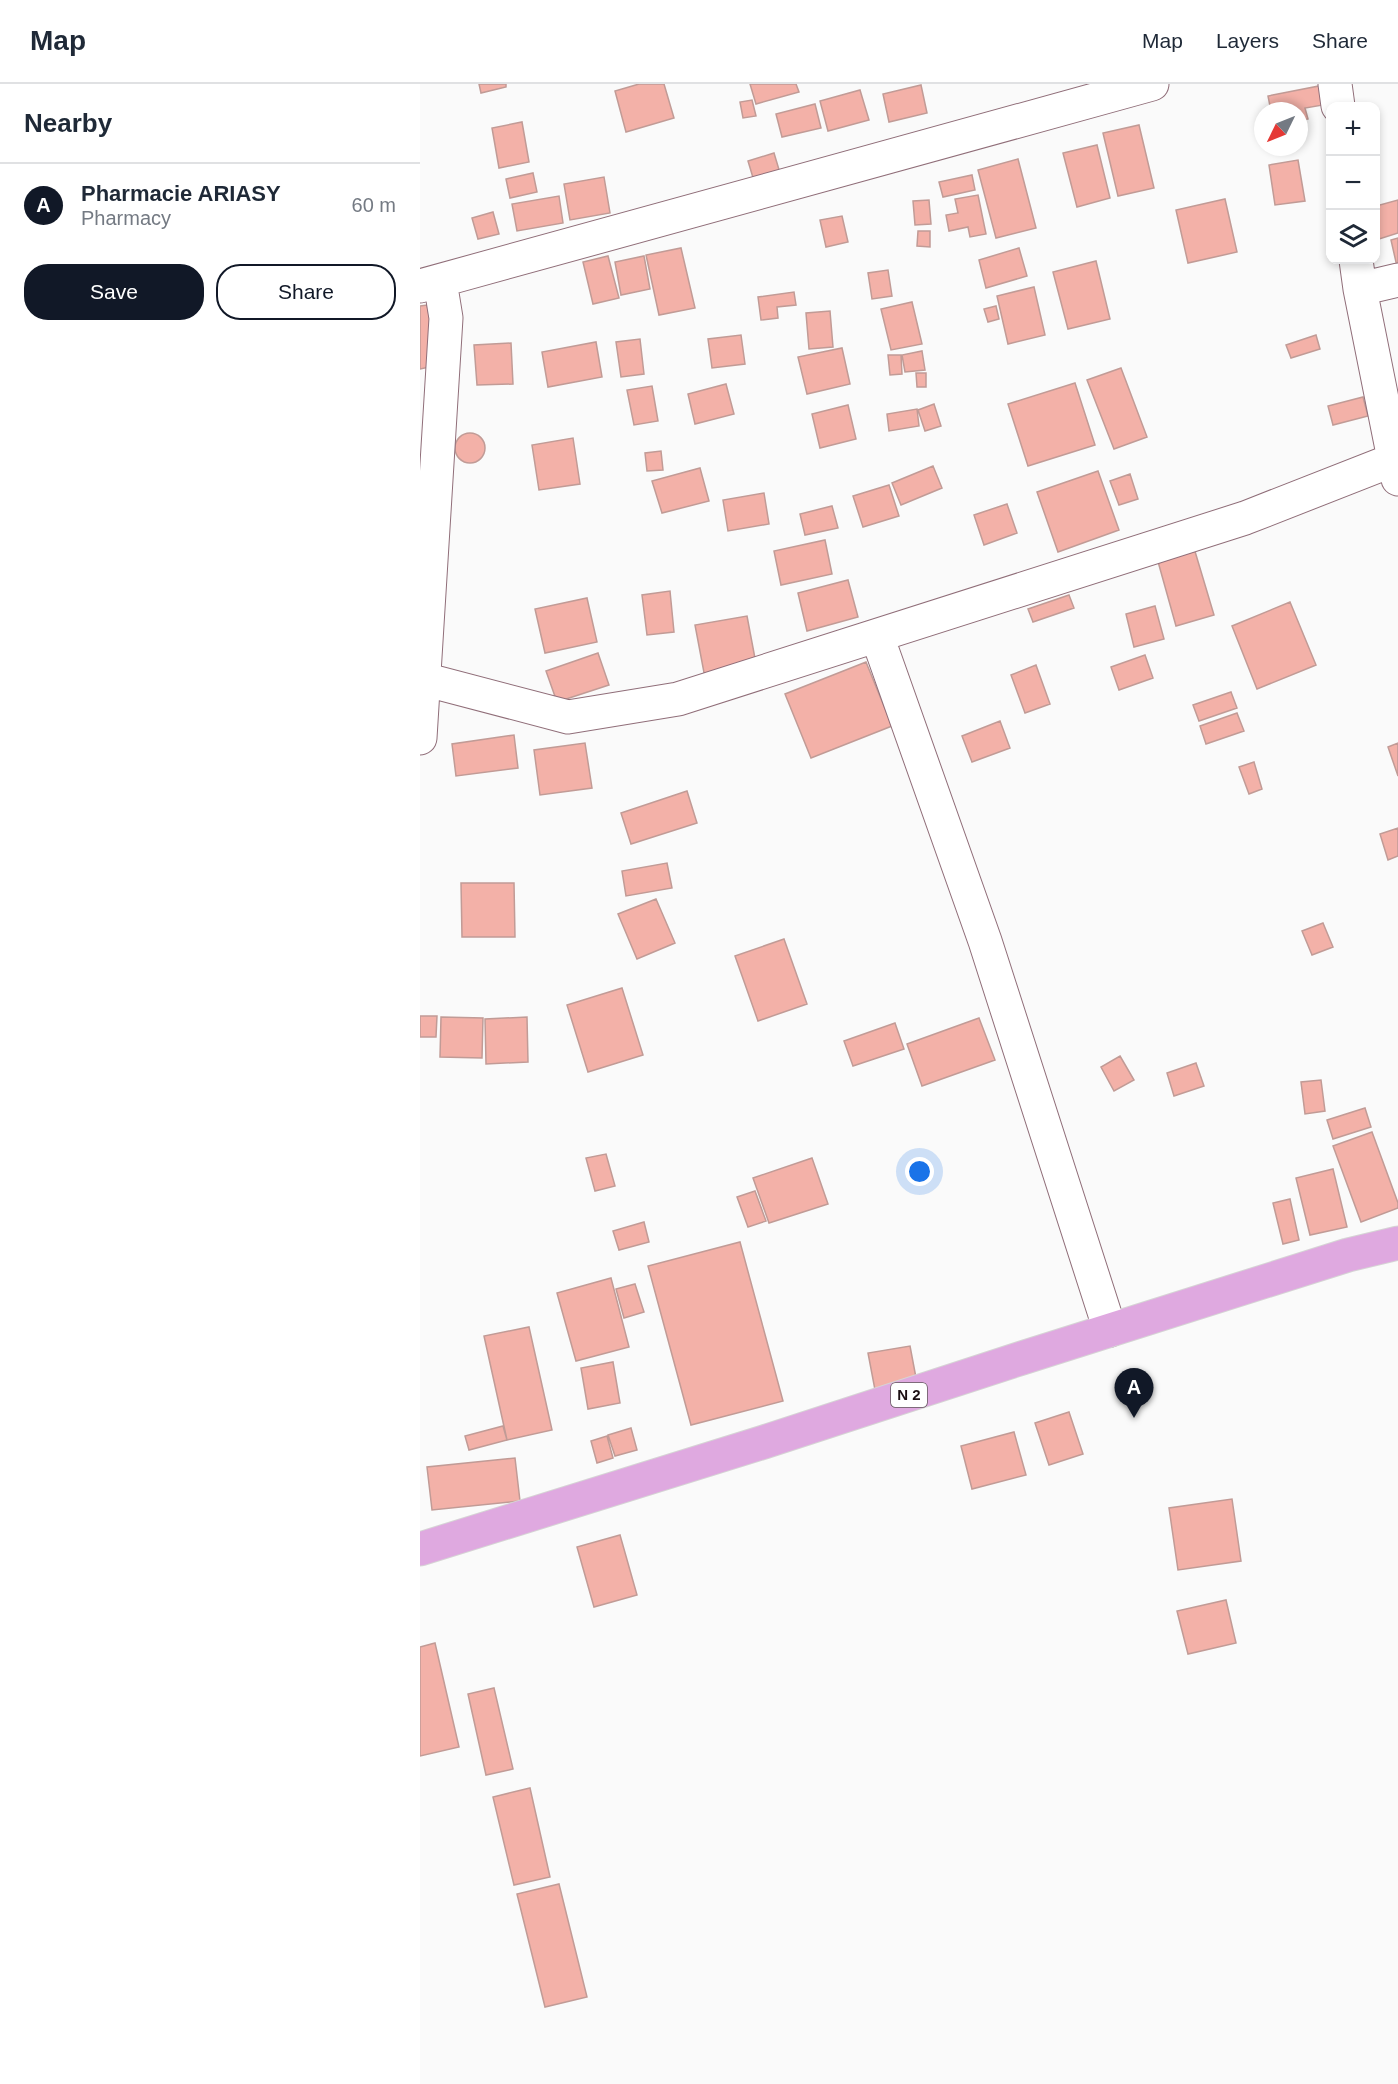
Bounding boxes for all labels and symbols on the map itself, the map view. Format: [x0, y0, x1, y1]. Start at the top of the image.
north arrow [1254, 102, 1308, 156]
your location [905, 1157, 934, 1186]
pin: A [1114, 1368, 1154, 1418]
road number: N 2 [891, 1383, 927, 1407]

